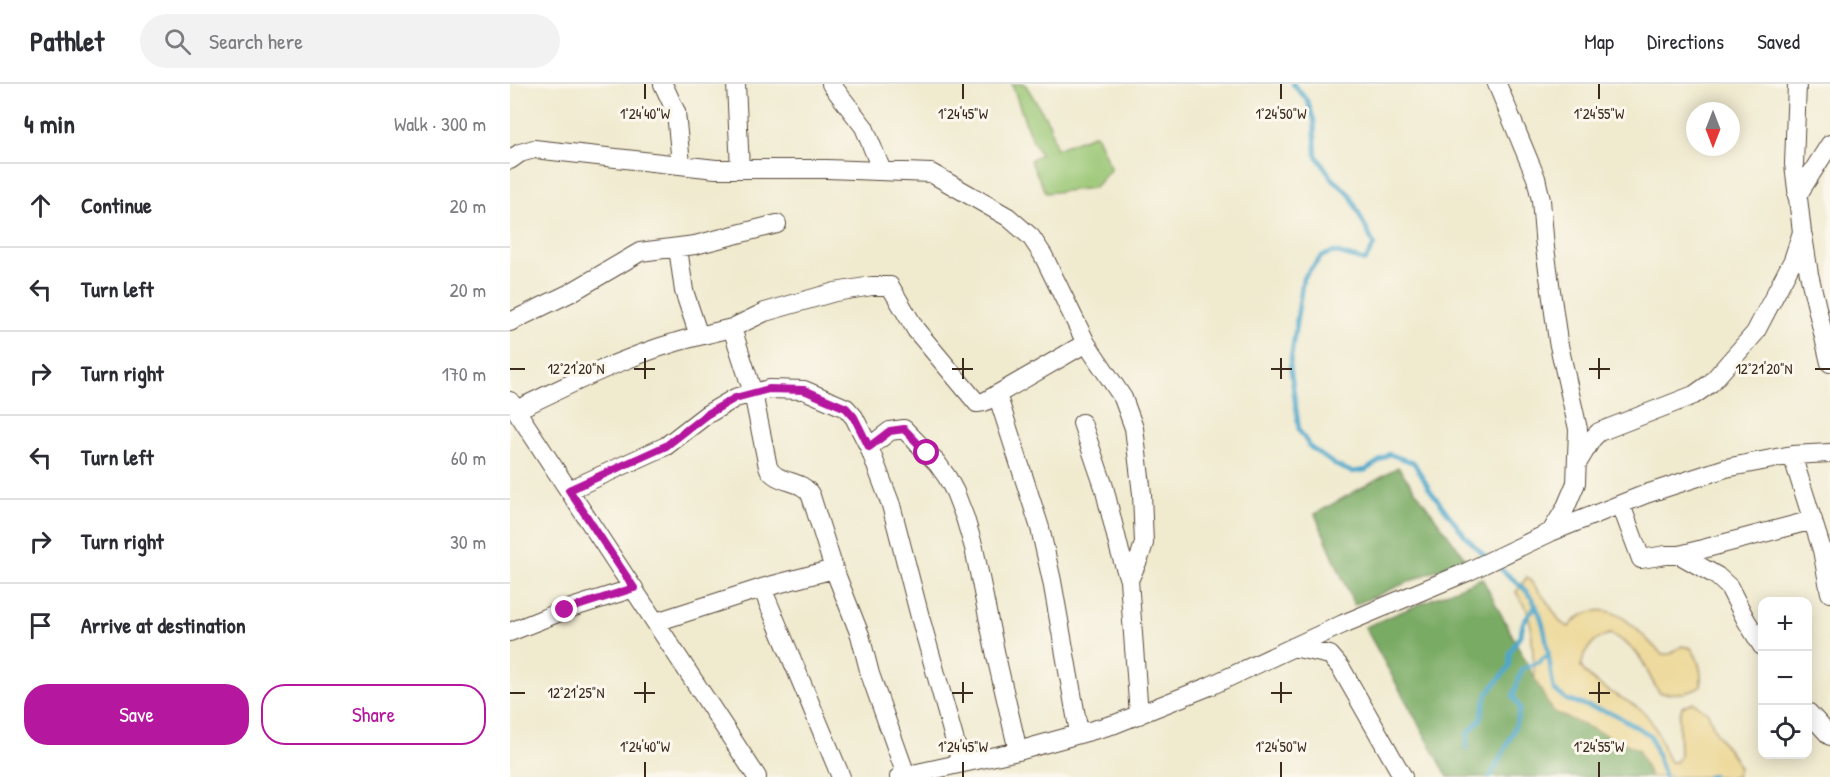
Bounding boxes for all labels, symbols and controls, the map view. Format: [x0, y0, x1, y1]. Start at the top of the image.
search box [140, 14, 560, 68]
text: Pathlet [30, 22, 104, 60]
icon: search [161, 25, 194, 58]
text: Search here [209, 26, 303, 56]
text: Map [1584, 27, 1614, 56]
text: Directions [1647, 27, 1724, 56]
text: Saved [1757, 27, 1800, 56]
north arrow [1686, 102, 1740, 156]
text: 1°24'40"W [620, 103, 671, 124]
text: 1°24'45"W [938, 103, 989, 124]
text: 1°24'50"W [1256, 103, 1307, 124]
text: 1°24'55"W [1574, 103, 1625, 124]
text: 4 min [24, 106, 75, 141]
text: Walk · 300 m [394, 110, 486, 137]
icon: ahead [24, 189, 57, 222]
text: Continue [81, 190, 152, 220]
text: 20 m [449, 192, 486, 219]
icon: left [24, 273, 57, 306]
text: Turn left [81, 274, 154, 304]
text: 20 m [449, 276, 486, 303]
icon: right [24, 357, 57, 390]
text: Turn right [81, 358, 164, 388]
text: 12°21'20"N [547, 358, 605, 379]
text: 12°21'20"N [1735, 358, 1793, 379]
text: 170 m [442, 360, 486, 387]
route start [913, 439, 939, 465]
icon: left [24, 441, 57, 474]
text: Turn left [81, 442, 154, 472]
text: 60 m [451, 444, 486, 471]
icon: right [24, 525, 57, 558]
text: Turn right [81, 526, 164, 556]
text: 30 m [450, 528, 486, 555]
route end [551, 596, 577, 622]
map controls [1758, 597, 1812, 759]
button: + [1758, 597, 1812, 651]
icon: arrive [24, 609, 57, 642]
text: Arrive at destination [81, 610, 246, 640]
button: − [1758, 651, 1812, 705]
text: 12°21'25"N [548, 682, 604, 703]
button: Save [24, 684, 249, 745]
button: Share [261, 684, 486, 745]
button: locate [1758, 705, 1812, 759]
text: 1°24'40"W [620, 736, 671, 757]
text: 1°24'45"W [938, 736, 989, 757]
text: 1°24'50"W [1256, 736, 1307, 757]
text: 1°24'55"W [1574, 736, 1625, 757]

